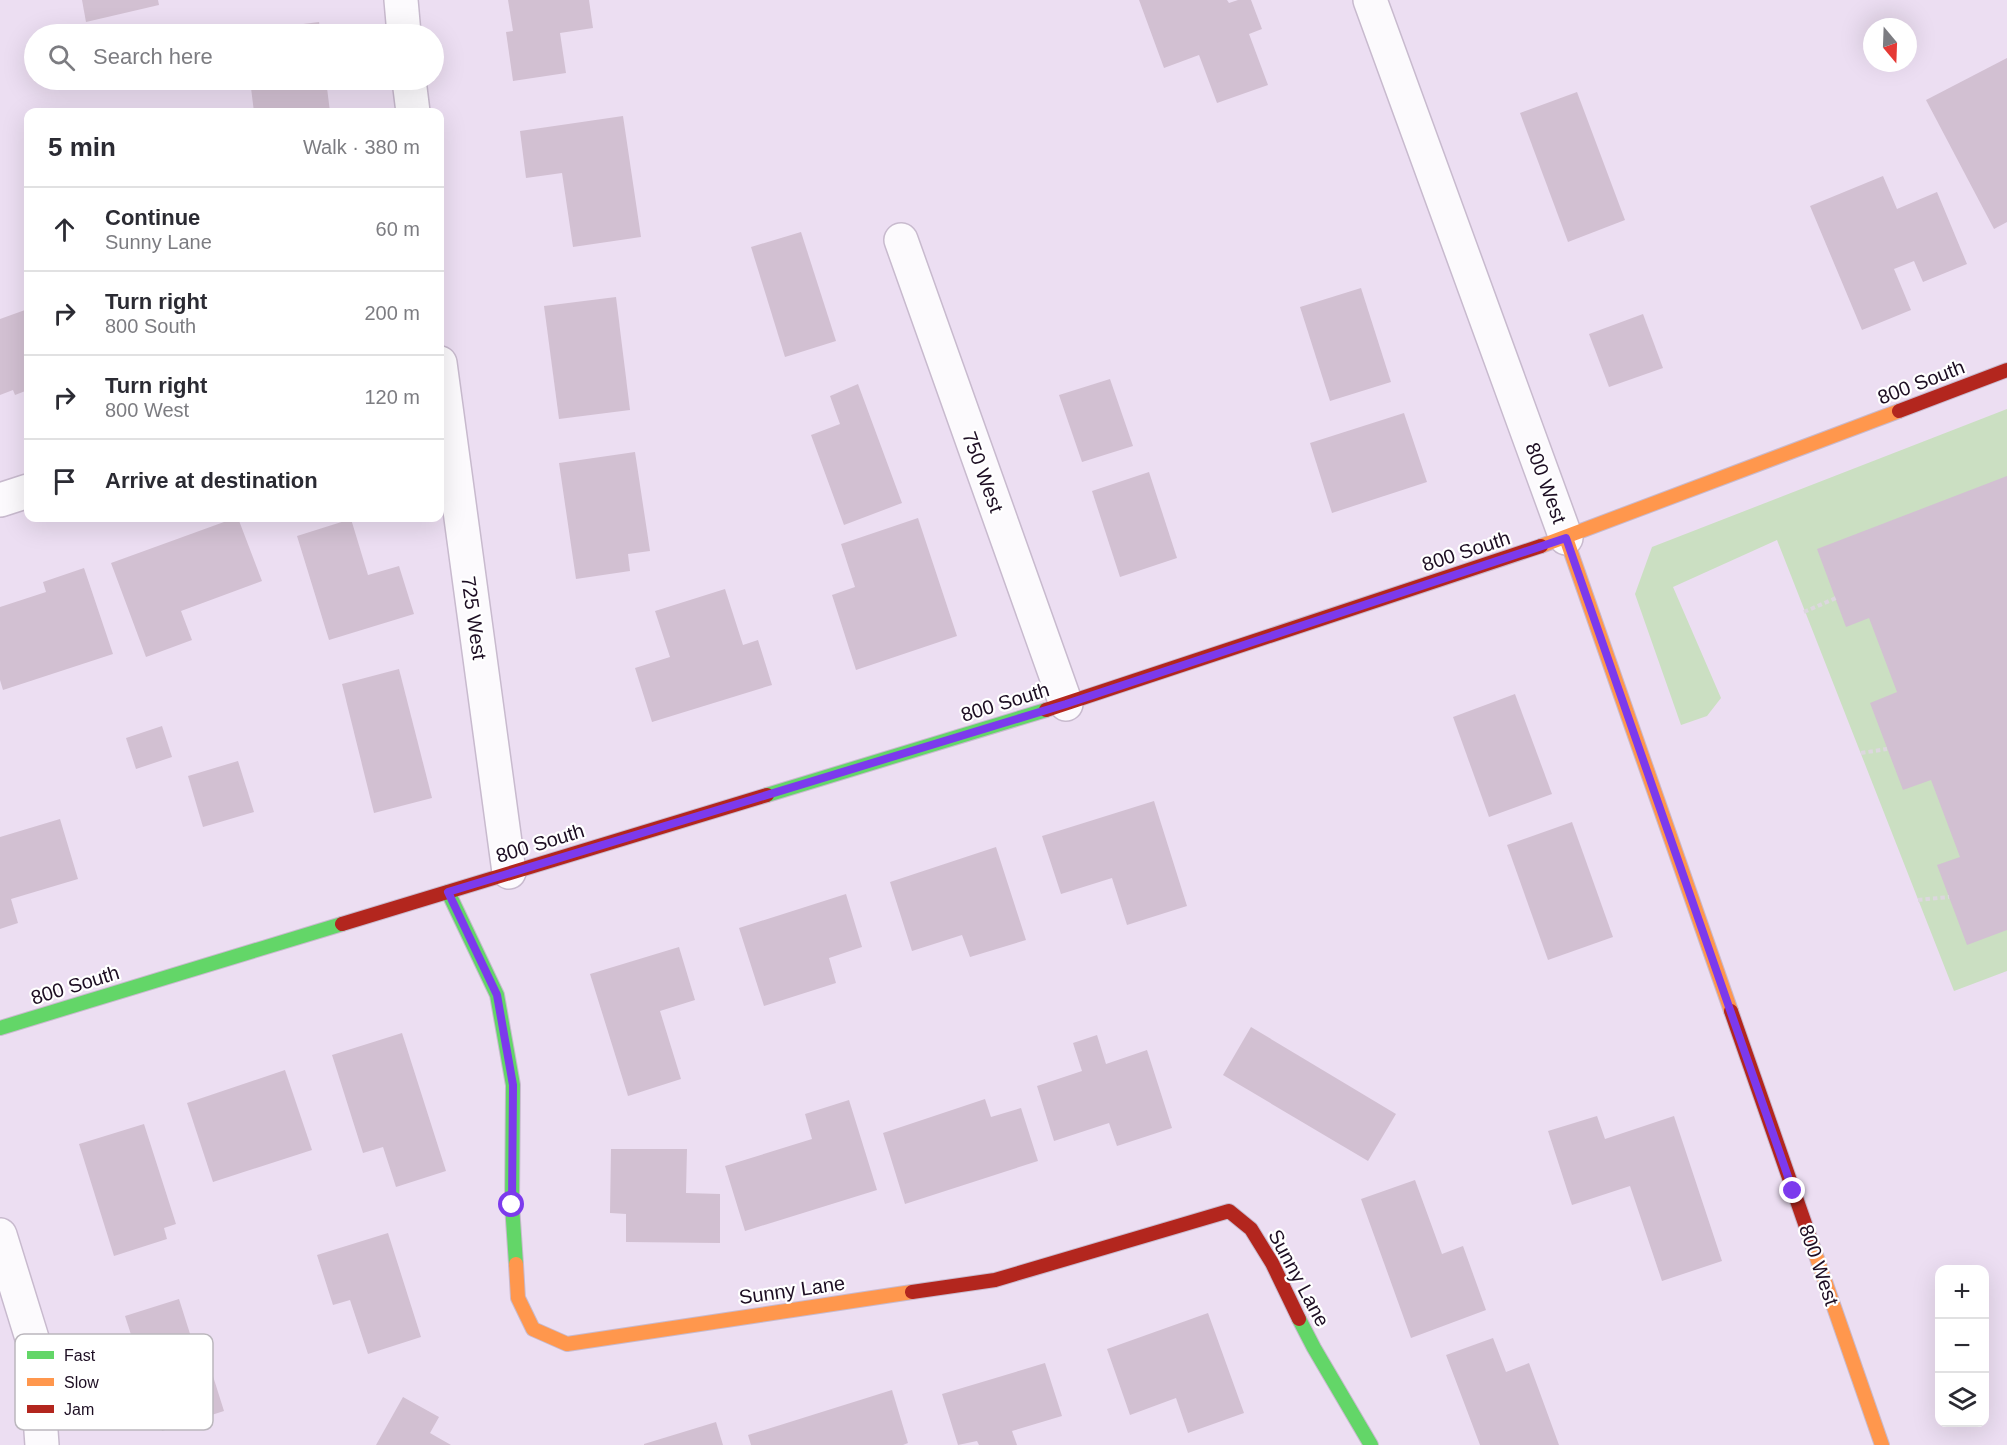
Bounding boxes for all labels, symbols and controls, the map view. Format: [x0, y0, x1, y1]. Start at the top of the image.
north arrow [1863, 18, 1917, 72]
search box [24, 24, 444, 90]
icon: search [45, 41, 78, 74]
text: Search here [93, 44, 213, 69]
text: 5 min [48, 132, 116, 162]
text: Walk · 380 m [303, 136, 420, 158]
text: Continue [105, 205, 200, 230]
icon: ahead [48, 213, 81, 246]
text: 60 m [376, 218, 420, 240]
text: Sunny Lane [105, 231, 212, 253]
text: Turn right [105, 289, 207, 314]
icon: right [48, 297, 81, 330]
text: 200 m [364, 302, 420, 324]
text: 800 South [105, 315, 196, 337]
street label: 800 South [1874, 355, 1968, 409]
text: Turn right [105, 373, 207, 398]
icon: right [48, 381, 81, 414]
text: 120 m [364, 386, 420, 408]
text: 800 West [105, 399, 189, 421]
street label: 750 West [958, 429, 1008, 516]
street label: 800 West [1521, 440, 1571, 527]
icon: arrive [48, 465, 81, 498]
text: Arrive at destination [105, 468, 318, 493]
street label: 800 South [1419, 526, 1513, 576]
street label: 725 West [457, 575, 491, 662]
street label: 800 South [958, 678, 1052, 726]
street label: 800 South [493, 819, 587, 867]
street label: 800 South [28, 961, 122, 1009]
route end [1779, 1177, 1805, 1203]
route start [498, 1191, 524, 1217]
street label: 800 West [1795, 1222, 1843, 1309]
street label: Sunny Lane [1264, 1226, 1334, 1330]
map controls [1935, 1265, 1989, 1427]
button: + [1935, 1265, 1989, 1319]
street label: Sunny Lane [738, 1272, 846, 1308]
button: − [1935, 1319, 1989, 1373]
legend [15, 1334, 213, 1430]
text: Fast [64, 1347, 96, 1364]
button: layers [1935, 1373, 1989, 1427]
text: Slow [64, 1374, 99, 1391]
text: Jam [64, 1401, 94, 1418]

